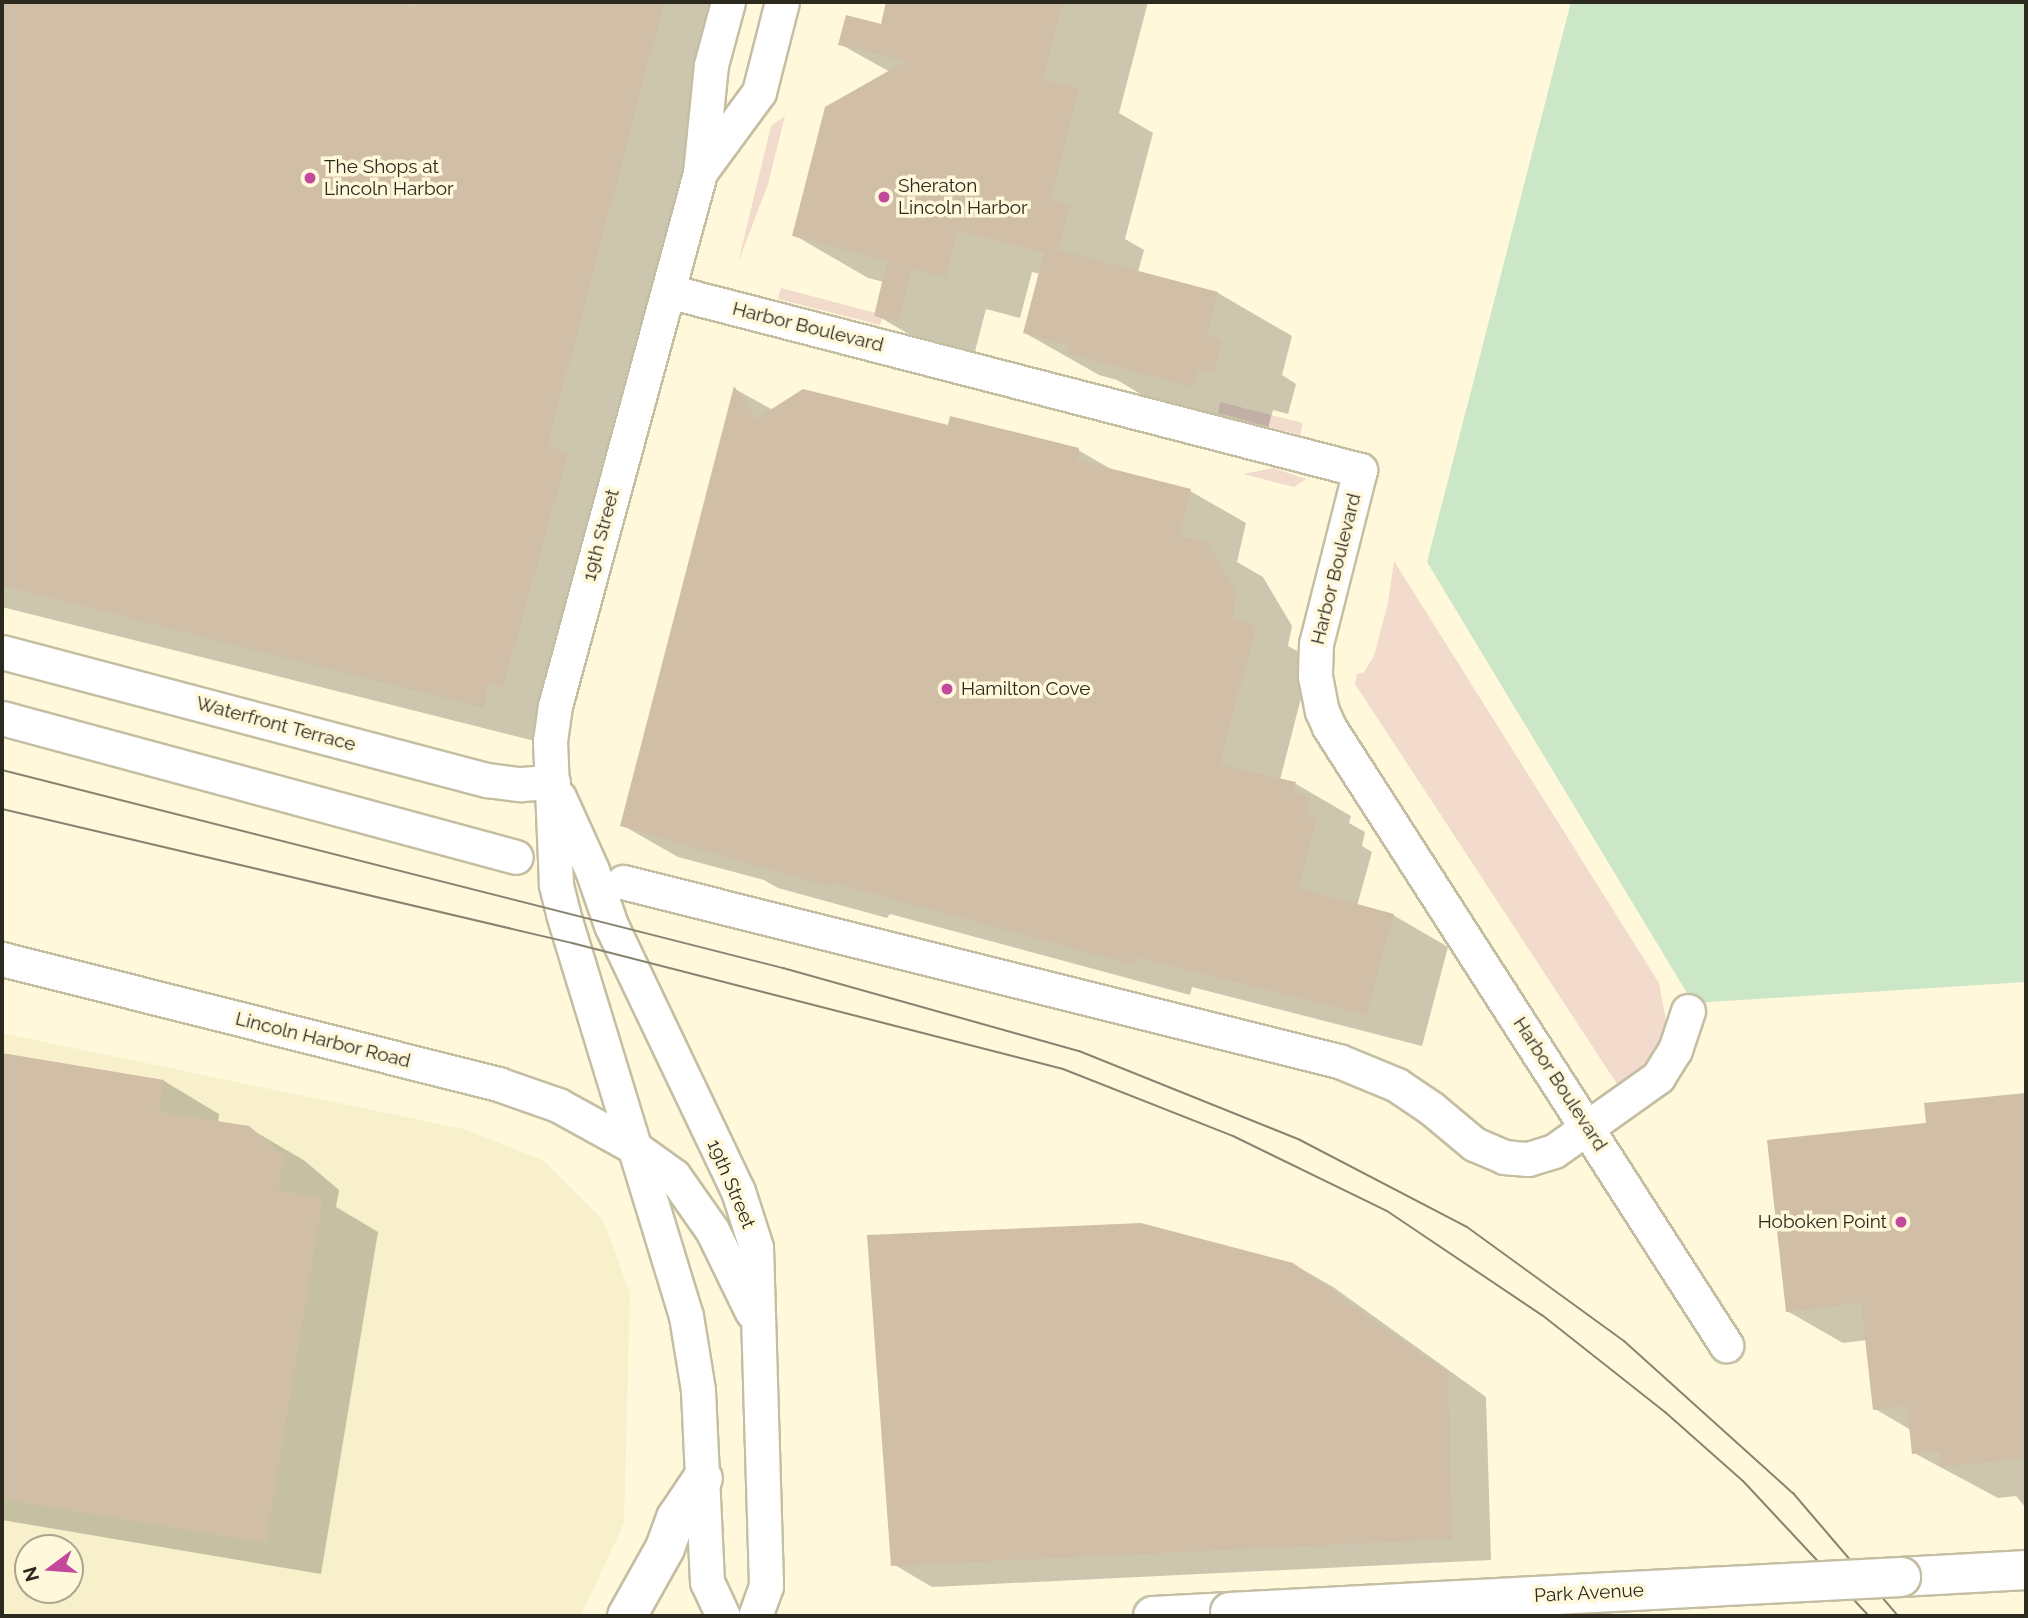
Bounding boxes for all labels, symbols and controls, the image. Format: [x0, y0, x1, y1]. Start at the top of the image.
place label: The Shops at Lincoln Harbor [324, 156, 454, 200]
marker: The Shops at Lincoln Harbor [302, 170, 318, 186]
place label: Sheraton Lincoln Harbor [898, 175, 1028, 219]
marker: Sheraton Lincoln Harbor [876, 189, 892, 205]
street label: Harbor Boulevard [730, 297, 886, 357]
street label: 19th Street [578, 487, 624, 583]
street label: Harbor Boulevard [1306, 491, 1366, 647]
place label: Hamilton Cove [961, 678, 1090, 700]
marker: Hamilton Cove [939, 681, 955, 697]
street label: Waterfront Terrace [193, 692, 359, 756]
street label: Lincoln Harbor Road [233, 1007, 413, 1073]
street label: Harbor Boulevard [1508, 1013, 1612, 1155]
street label: 19th Street [702, 1136, 760, 1232]
place label: Hoboken Point [1758, 1211, 1887, 1233]
marker: Hoboken Point [1893, 1214, 1909, 1230]
north arrow [14, 1534, 84, 1604]
text: N [18, 1564, 43, 1584]
street label: Park Avenue [1533, 1579, 1645, 1607]

